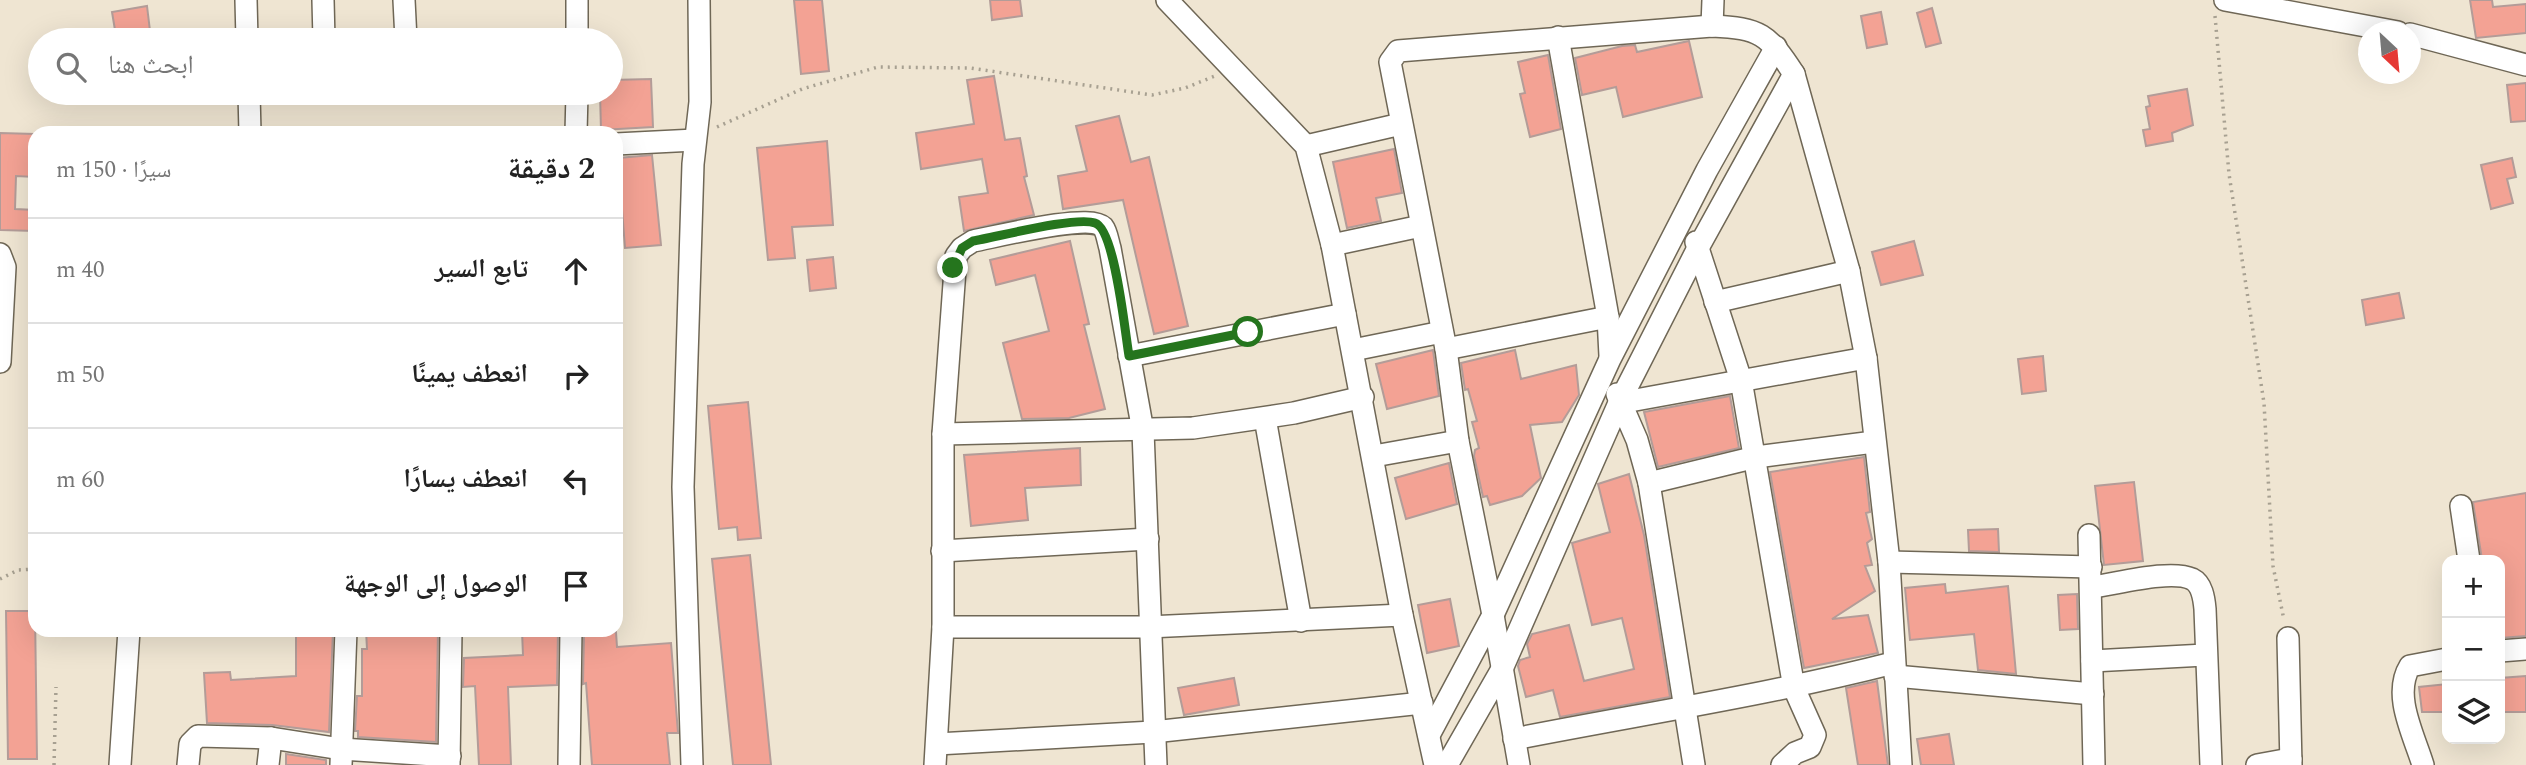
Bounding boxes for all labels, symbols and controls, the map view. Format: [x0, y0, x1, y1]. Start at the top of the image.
north arrow [2358, 21, 2421, 84]
search box [28, 28, 623, 105]
text: ابحث هنا [108, 45, 194, 85]
icon: search [52, 48, 90, 86]
text: 2 دقيقة [508, 146, 595, 192]
text: سيرًا · 150 m [56, 153, 171, 188]
text: تابع السير [435, 249, 528, 289]
icon: ahead [557, 252, 595, 290]
route end [937, 252, 968, 283]
text: 40 m [56, 253, 105, 288]
route start [1232, 316, 1263, 347]
text: انعطف يمينًا [411, 354, 528, 394]
icon: right [557, 357, 595, 395]
text: 50 m [56, 358, 105, 393]
text: انعطف يسارًا [404, 459, 528, 499]
icon: left [557, 462, 595, 500]
text: 60 m [56, 463, 105, 498]
map controls [2442, 555, 2505, 744]
button: + [2442, 555, 2505, 618]
text: الوصول إلى الوجهة [344, 564, 528, 604]
icon: arrive [557, 567, 595, 605]
button: − [2442, 618, 2505, 681]
button: layers [2442, 681, 2505, 744]

